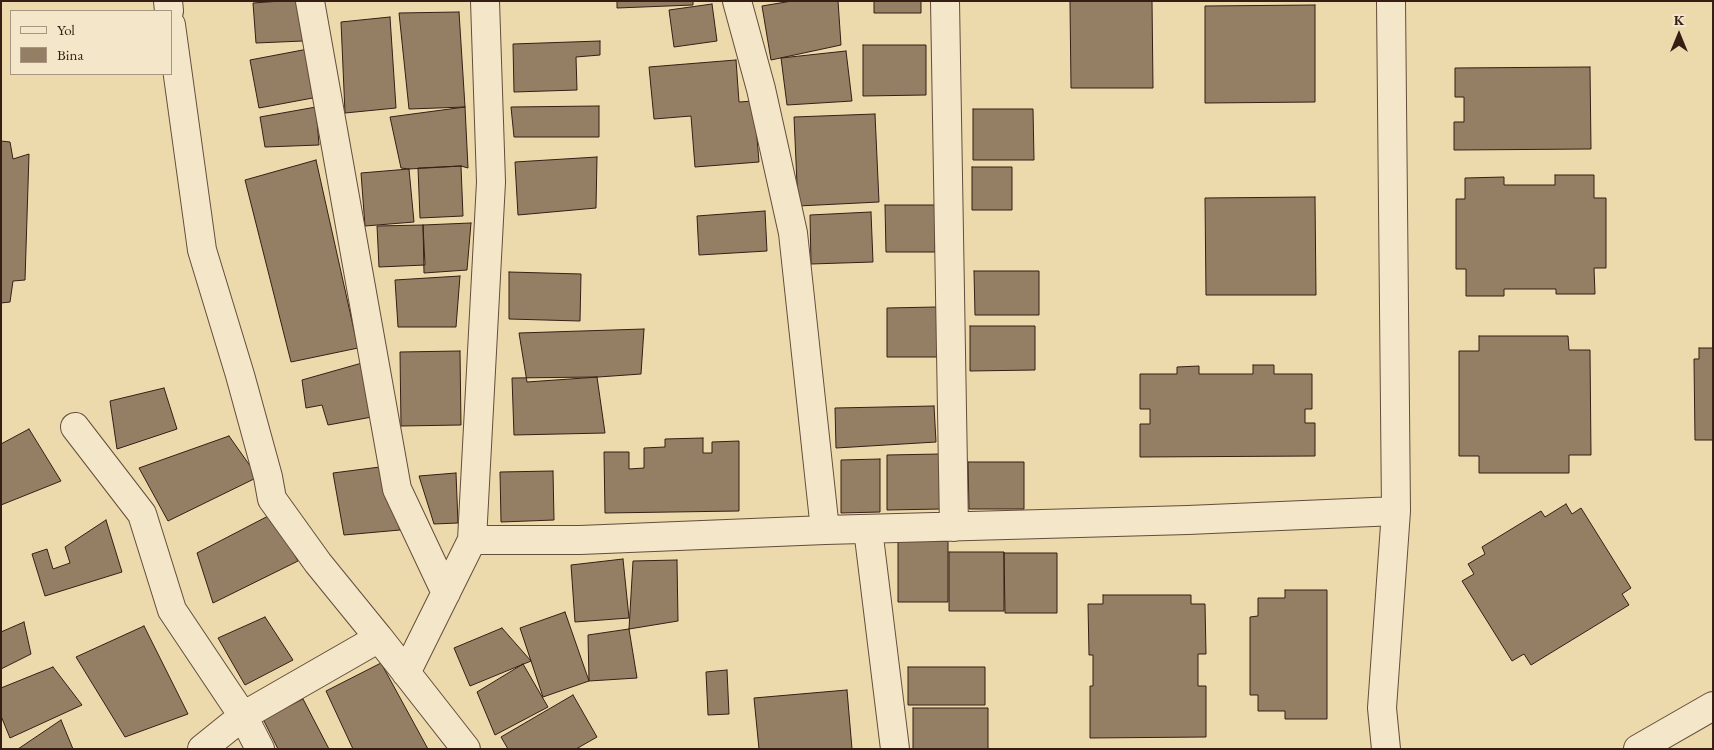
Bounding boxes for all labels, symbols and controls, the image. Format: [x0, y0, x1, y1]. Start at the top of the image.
legend [10, 10, 172, 75]
north arrow [1654, 10, 1704, 60]
text: K [1674, 11, 1684, 29]
text: Yol [57, 20, 75, 39]
text: Bina [57, 45, 83, 64]

